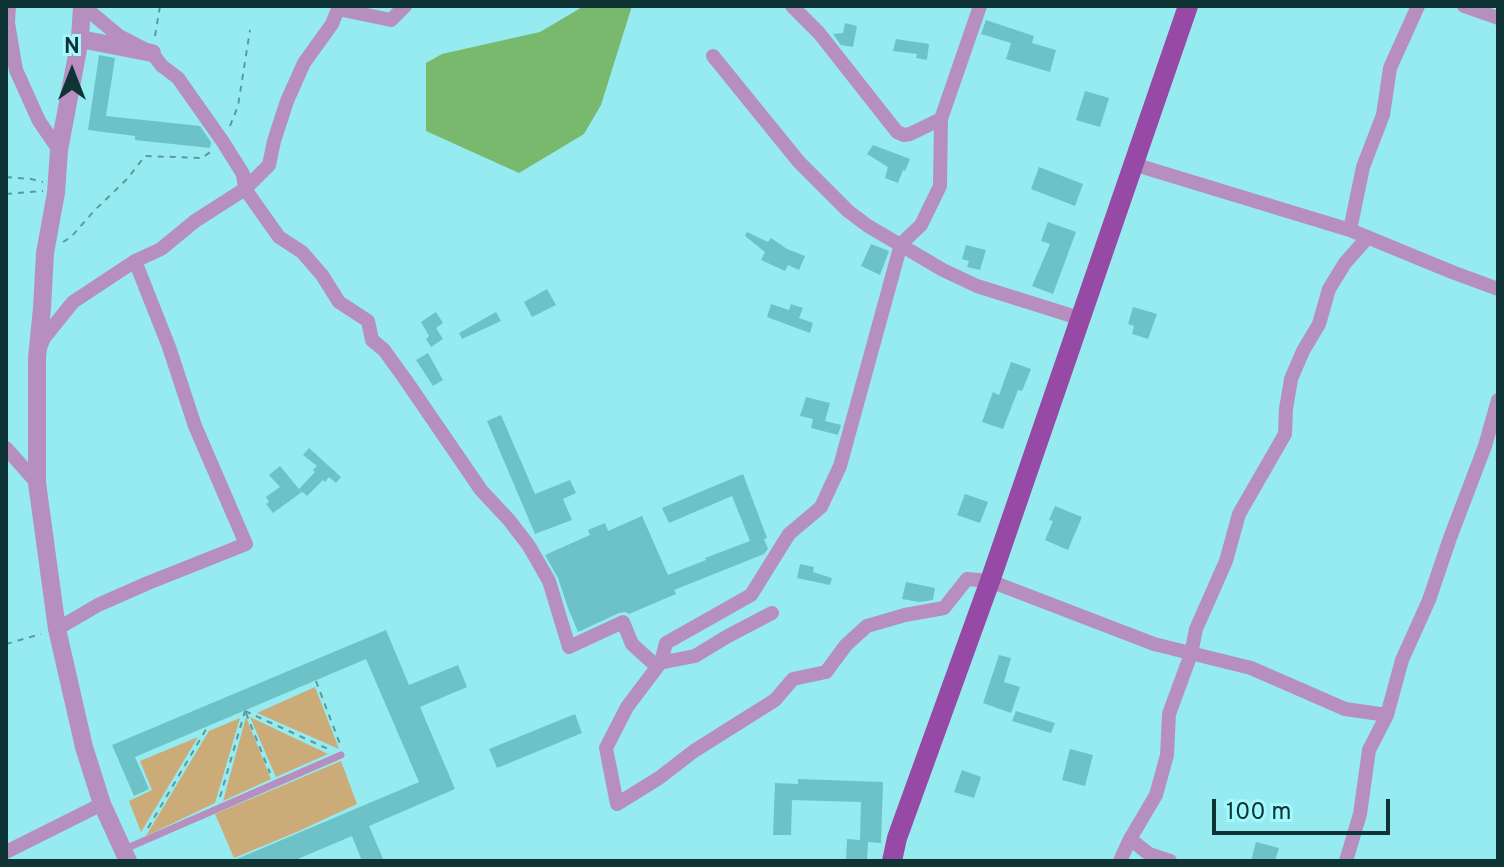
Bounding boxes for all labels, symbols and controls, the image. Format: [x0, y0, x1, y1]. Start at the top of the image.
north arrow [32, 32, 112, 112]
text: N [64, 34, 80, 61]
scale bar [1216, 783, 1394, 833]
text: 100 m [1226, 798, 1292, 828]

